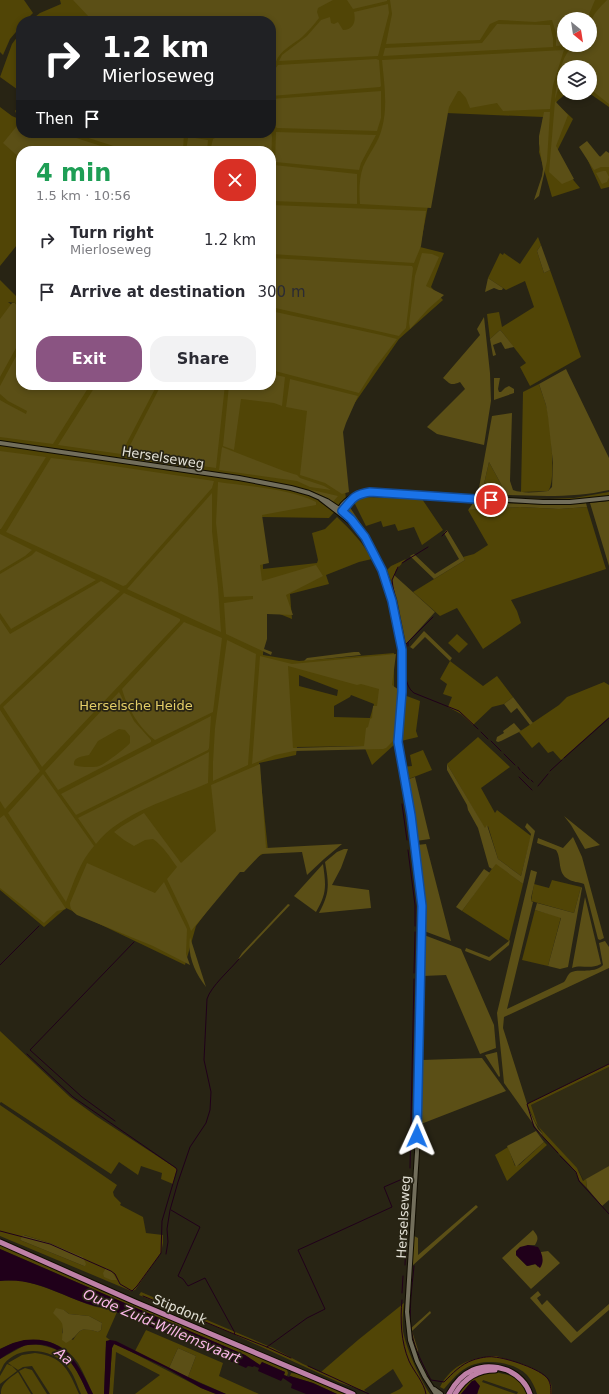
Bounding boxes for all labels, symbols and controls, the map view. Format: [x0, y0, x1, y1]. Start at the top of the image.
north arrow [557, 12, 597, 52]
map controls [557, 12, 597, 100]
text: 1.2 km [102, 31, 209, 64]
icon: right [36, 32, 88, 84]
button: layers [557, 60, 597, 100]
text: Mierloseweg [102, 65, 215, 86]
icon: arrive [81, 108, 103, 130]
text: Then [36, 110, 73, 128]
text: 4 min [36, 159, 111, 187]
button: close [214, 159, 256, 201]
text: 1.5 km · 10:56 [36, 188, 131, 203]
text: Turn right [70, 224, 154, 242]
icon: right [36, 229, 58, 251]
text: 1.2 km [204, 231, 256, 249]
text: Mierloseweg [70, 242, 151, 257]
icon: arrive [36, 281, 58, 303]
text: Arrive at destination [70, 283, 245, 301]
text: 300 m [257, 283, 306, 301]
button: Exit [36, 336, 142, 382]
button: Share [150, 336, 256, 382]
street label: Herselseweg [121, 444, 205, 471]
pin [474, 483, 508, 517]
icon: arrive [480, 489, 502, 511]
park label: Herselsche Heide [79, 698, 193, 713]
position arrow [396, 1115, 438, 1157]
street label: Herselseweg [394, 1175, 413, 1259]
water label: Oude Zuid-Willemsvaart [81, 1285, 244, 1367]
street label: Stipdonk [151, 1291, 209, 1328]
water label: Aa [51, 1343, 76, 1368]

